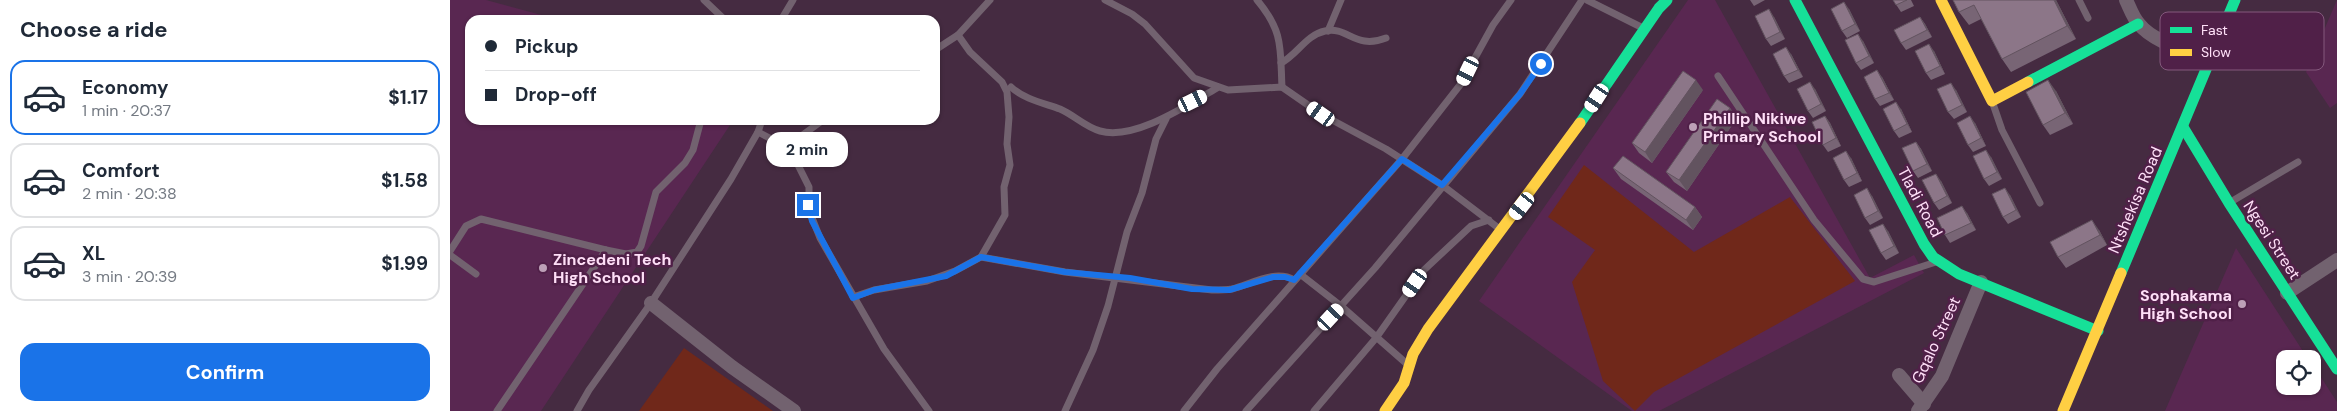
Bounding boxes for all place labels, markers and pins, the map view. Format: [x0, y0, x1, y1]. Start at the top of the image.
place label: Phillip Nikiwe Primary School [1703, 108, 1821, 147]
marker: Phillip Nikiwe Primary School [1687, 121, 1699, 133]
place label: Zincedeni Tech High School [553, 249, 671, 288]
marker: Zincedeni Tech High School [537, 262, 549, 274]
place label: Sophakama High School [2140, 285, 2232, 324]
marker: Sophakama High School [2236, 298, 2248, 310]

